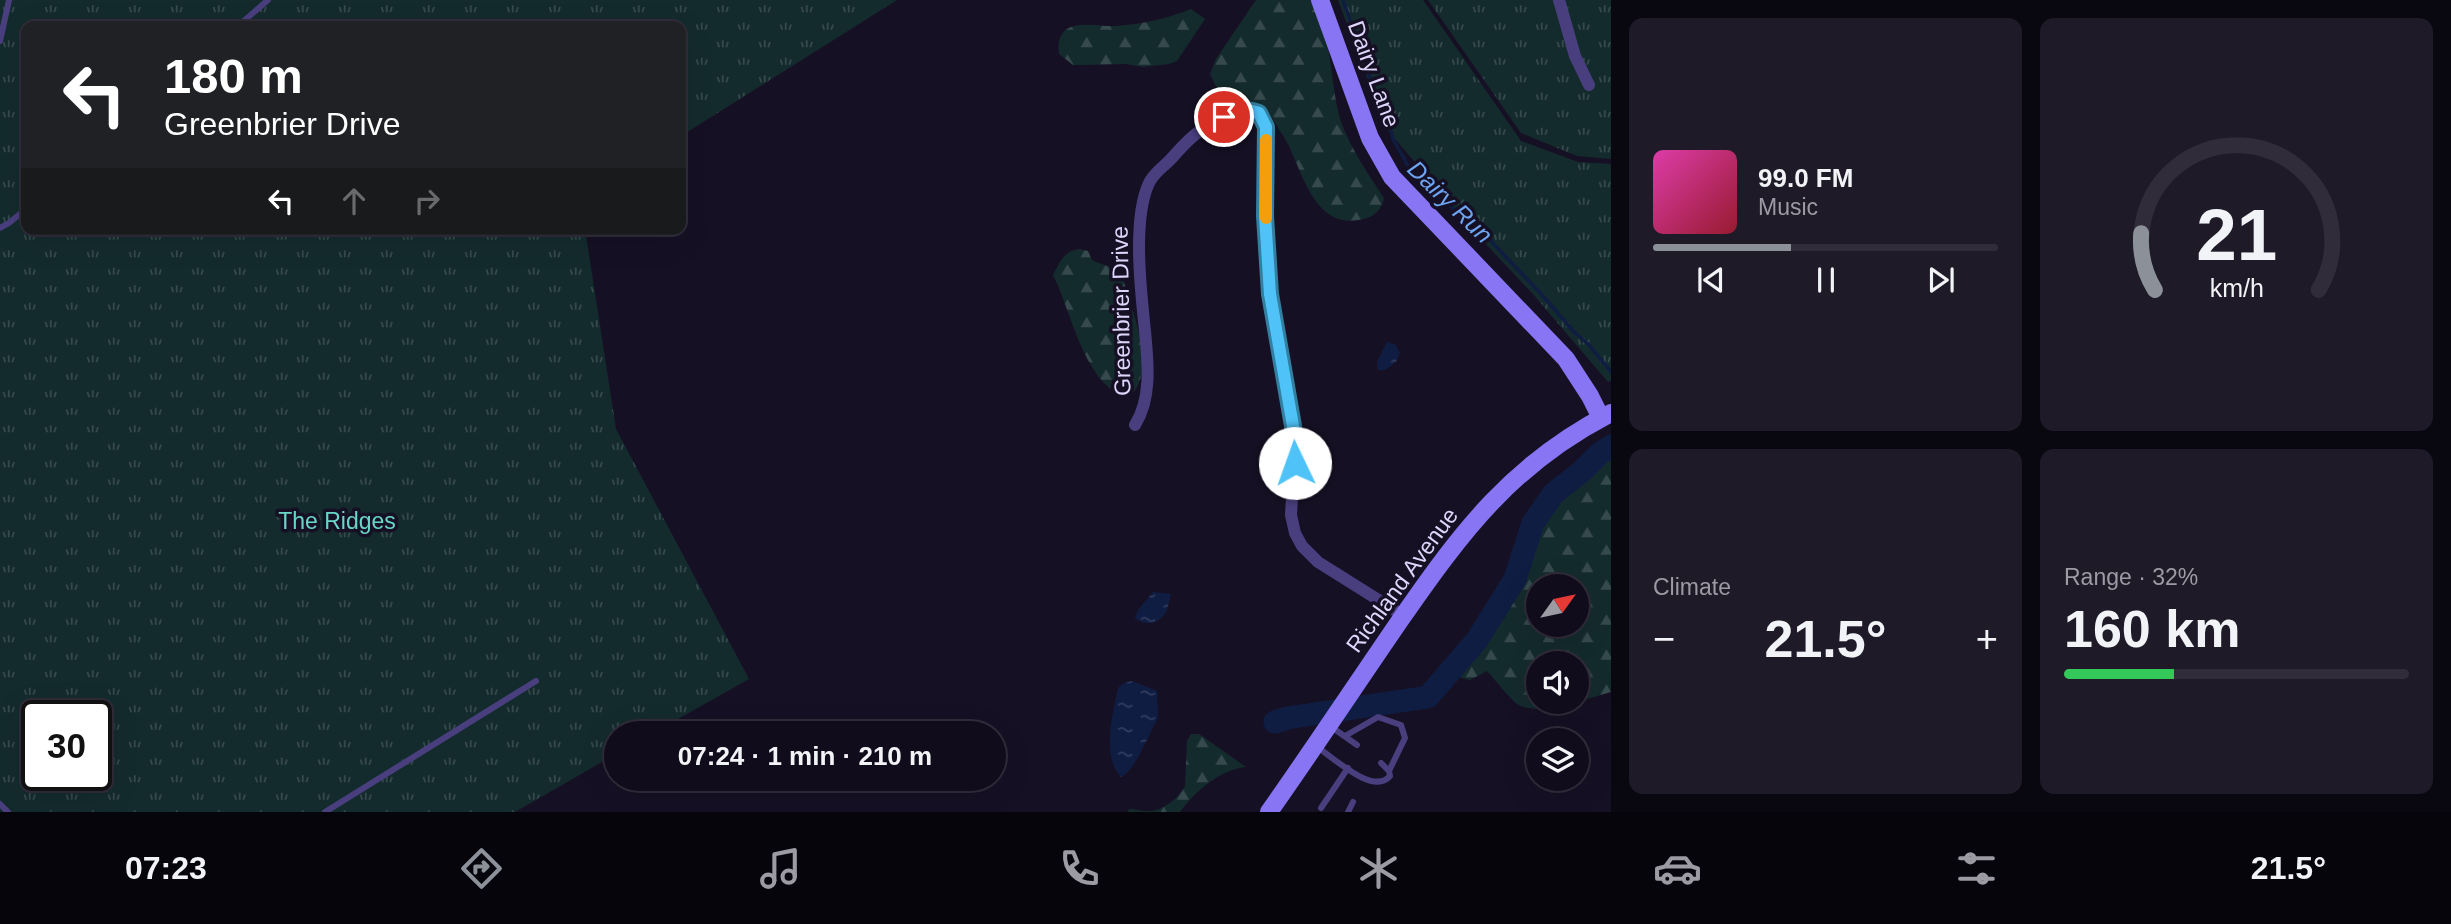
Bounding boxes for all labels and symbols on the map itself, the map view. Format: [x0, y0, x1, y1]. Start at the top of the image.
street label: Dairy Lane [1343, 17, 1405, 131]
pin [1194, 87, 1254, 147]
water label: Dairy Run [1403, 155, 1498, 248]
street label: Greenbrier Drive [1107, 226, 1135, 396]
position arrow [1258, 426, 1332, 500]
street label: Richland Avenue [1341, 503, 1463, 657]
park label: The Ridges [278, 508, 396, 534]
north arrow [1526, 574, 1589, 637]
speed limit sign: 30 [21, 700, 112, 791]

